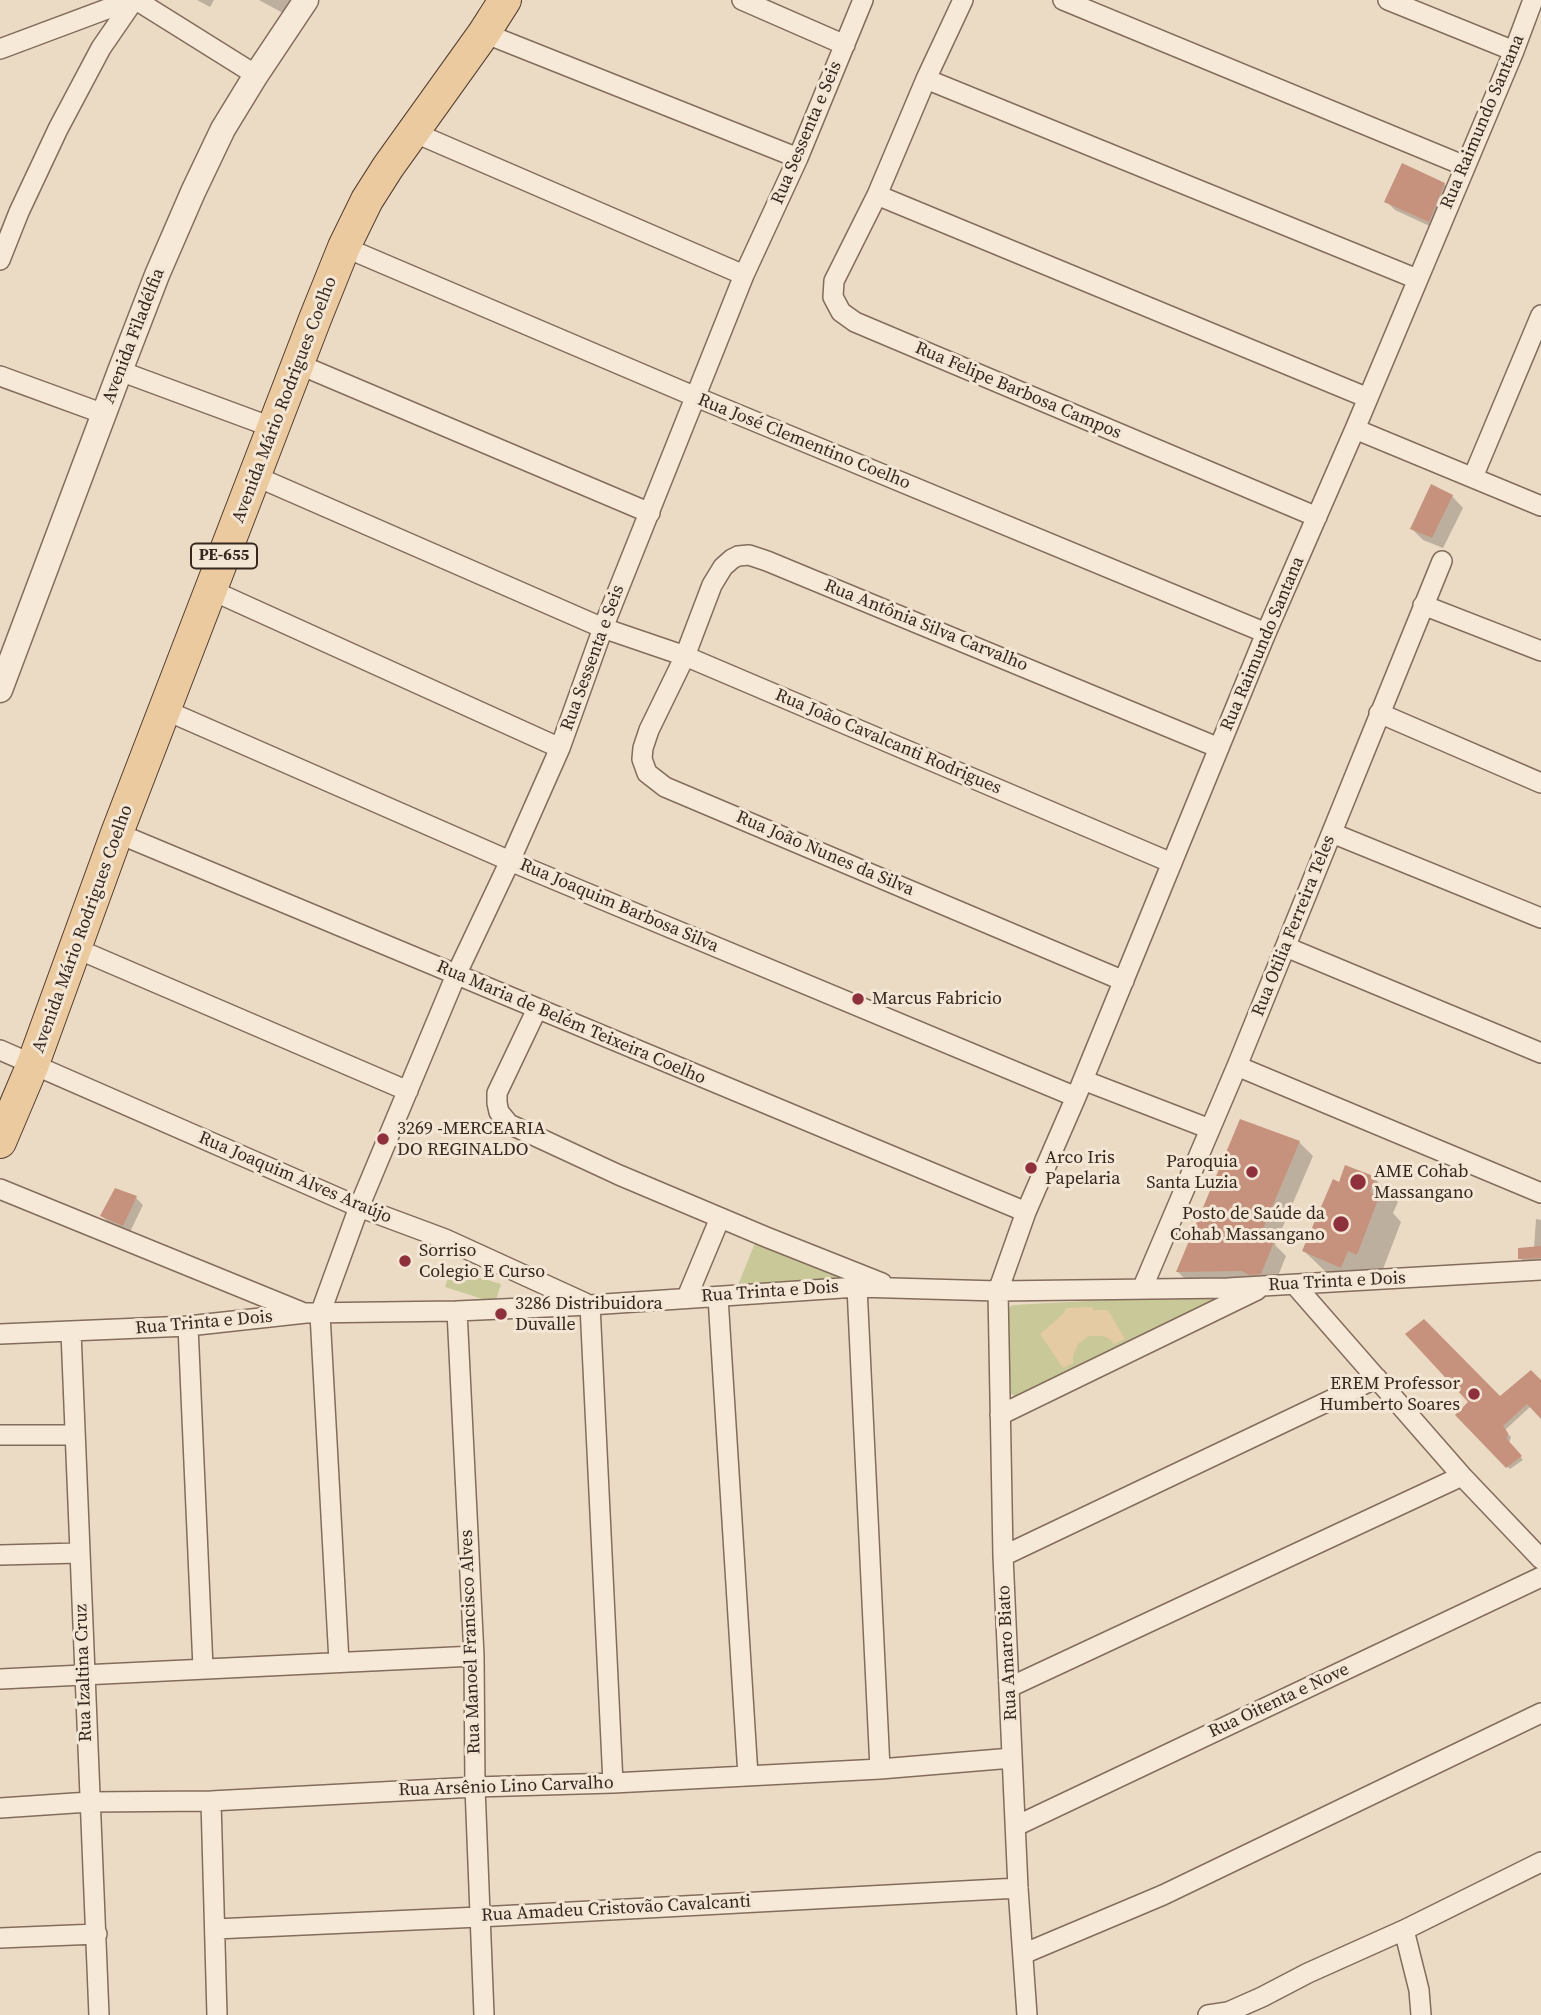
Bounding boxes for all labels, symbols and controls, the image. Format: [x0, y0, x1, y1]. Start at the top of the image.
street label: Rua Raimundo Santana [1436, 31, 1530, 213]
street label: Rua Sessenta e Seis [767, 58, 847, 208]
street label: Avenida Filadélfia [98, 265, 170, 407]
street label: Avenida Mário Rodrigues Coelho [228, 274, 342, 526]
street label: Rua Felipe Barbosa Campos [911, 338, 1125, 444]
street label: Rua José Clementino Coelho [695, 389, 913, 495]
road number: PE-655 [191, 544, 257, 568]
street label: Rua Raimundo Santana [1216, 553, 1310, 735]
street label: Rua Antônia Silva Carvalho [821, 575, 1031, 677]
street label: Rua Sessenta e Seis [557, 582, 629, 734]
street label: Rua João Cavalcanti Rodrigues [772, 684, 1004, 800]
street label: Avenida Mário Rodrigues Coelho [28, 802, 138, 1056]
street label: Rua João Nunes da Silva [733, 807, 917, 901]
street label: Rua Otilia Ferreira Teles [1248, 832, 1340, 1020]
street label: Rua Joaquim Barbosa Silva [516, 854, 722, 958]
street label: Rua Maria de Belém Teixeira Coelho [433, 956, 709, 1090]
place label: Marcus Fabricio [872, 988, 1002, 1010]
marker: Marcus Fabricio [850, 991, 866, 1007]
place label: 3269 -MERCEARIA DO REGINALDO [397, 1118, 545, 1160]
street label: Rua Joaquim Alves Araújo [195, 1127, 395, 1229]
marker: 3269 -MERCEARIA DO REGINALDO [375, 1131, 391, 1147]
place label: Arco Iris Papelaria [1045, 1147, 1120, 1190]
place label: Paroquia Santa Luzia [1146, 1151, 1238, 1194]
marker: Arco Iris Papelaria [1023, 1160, 1039, 1176]
place label: AME Cohab Massangano [1374, 1161, 1473, 1204]
marker: Paroquia Santa Luzia [1244, 1164, 1260, 1180]
marker: AME Cohab Massangano [1348, 1172, 1368, 1192]
place label: Posto de Saúde da Cohab Massangano [1170, 1203, 1325, 1246]
marker: Posto de Saúde da Cohab Massangano [1331, 1214, 1351, 1234]
place label: Sorriso Colegio E Curso [419, 1240, 545, 1282]
marker: Sorriso Colegio E Curso [397, 1253, 413, 1269]
street label: Rua Trinta e Dois [1268, 1268, 1406, 1296]
street label: Rua Trinta e Dois [700, 1276, 840, 1308]
place label: 3286 Distribuidora Duvalle [515, 1293, 663, 1336]
street label: Rua Trinta e Dois [134, 1306, 274, 1340]
marker: 3286 Distribuidora Duvalle [493, 1306, 509, 1322]
place label: EREM Professor Humberto Soares [1319, 1373, 1460, 1416]
marker: EREM Professor Humberto Soares [1466, 1386, 1482, 1402]
street label: Rua Manoel Francisco Alves [456, 1529, 486, 1755]
street label: Rua Amaro Biato [994, 1585, 1022, 1721]
street label: Rua Izaltina Cruz [71, 1604, 97, 1742]
street label: Rua Oitenta e Nove [1205, 1659, 1353, 1743]
street label: Rua Arsênio Lino Carvalho [398, 1772, 614, 1802]
street label: Rua Amadeu Cristovão Cavalcanti [481, 1891, 751, 1927]

